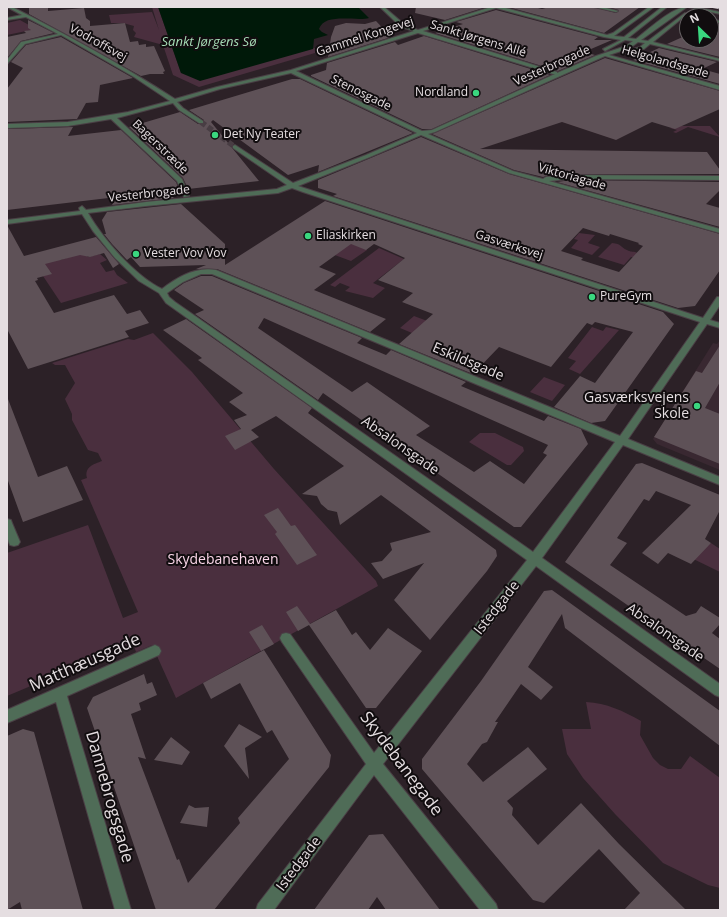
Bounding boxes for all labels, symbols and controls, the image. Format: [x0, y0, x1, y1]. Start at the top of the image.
north arrow [679, 8, 719, 48]
text: N [687, 9, 701, 26]
street label: Gammel Kongevej [315, 14, 415, 60]
street label: Sankt Jørgens Allé [428, 18, 528, 60]
street label: Vodroffsvej [67, 21, 129, 65]
water label: Sankt Jørgens Sø [162, 34, 256, 50]
street label: Vesterbrogade [511, 43, 593, 89]
street label: Helgolandsgade [620, 43, 710, 81]
street label: Stenosgade [329, 72, 393, 114]
place label: Nordland [415, 86, 468, 100]
marker: Nordland [471, 88, 481, 98]
street label: Bagerstræde [129, 117, 191, 177]
place label: Det Ny Teater [223, 128, 300, 142]
marker: Det Ny Teater [210, 130, 220, 140]
street label: Viktoriagade [536, 160, 608, 194]
street label: Vesterbrogade [107, 183, 191, 205]
street label: Gasværksvej [473, 227, 545, 263]
place label: Eliaskirken [316, 229, 376, 243]
marker: Eliaskirken [303, 231, 313, 241]
place label: Vester Vov Vov [144, 247, 226, 261]
marker: Vester Vov Vov [131, 249, 141, 259]
place label: PureGym [600, 290, 652, 304]
marker: PureGym [587, 292, 597, 302]
street label: Eskildsgade [430, 339, 506, 385]
place label: Gasværksvejens Skole [584, 390, 689, 422]
marker: Gasværksvejens Skole [692, 401, 702, 411]
street label: Absalonsgade [358, 413, 442, 479]
park label: Skydebanehaven [167, 552, 279, 568]
street label: Istedgade [471, 578, 523, 638]
street label: Absalonsgade [623, 600, 707, 666]
street label: Matthæusgade [26, 629, 144, 697]
street label: Skydebanegade [355, 708, 447, 820]
street label: Dannebrogsgade [80, 729, 138, 865]
street label: Istedgade [273, 833, 325, 895]

